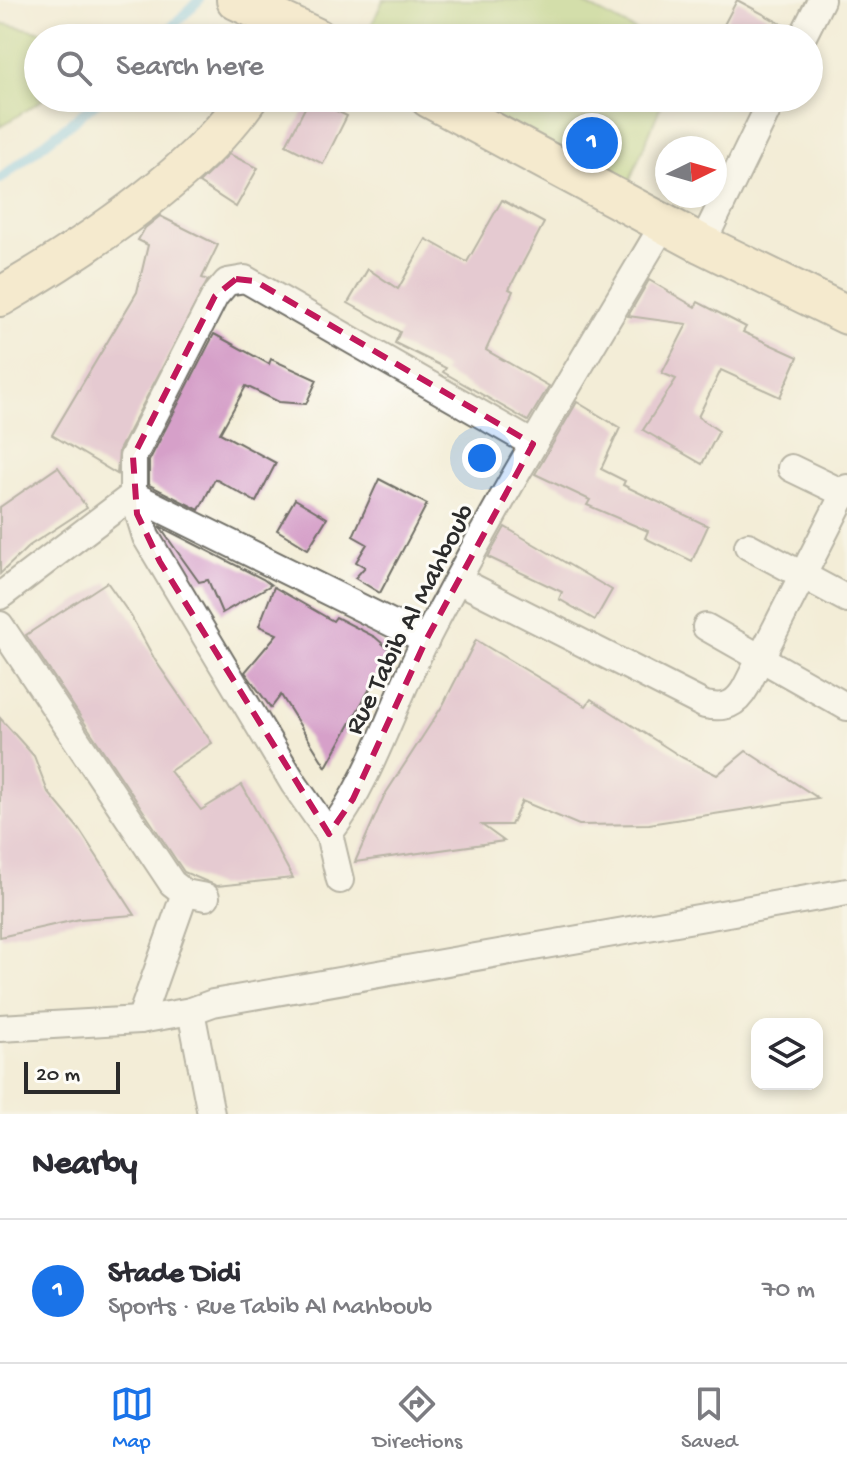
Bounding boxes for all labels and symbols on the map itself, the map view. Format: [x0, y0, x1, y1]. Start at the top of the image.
pin: 1 [566, 113, 618, 173]
north arrow [655, 136, 727, 208]
your location [462, 438, 502, 478]
street label: Rue Tabib Al Mahboub [339, 499, 483, 741]
scale bar [24, 1058, 120, 1094]

